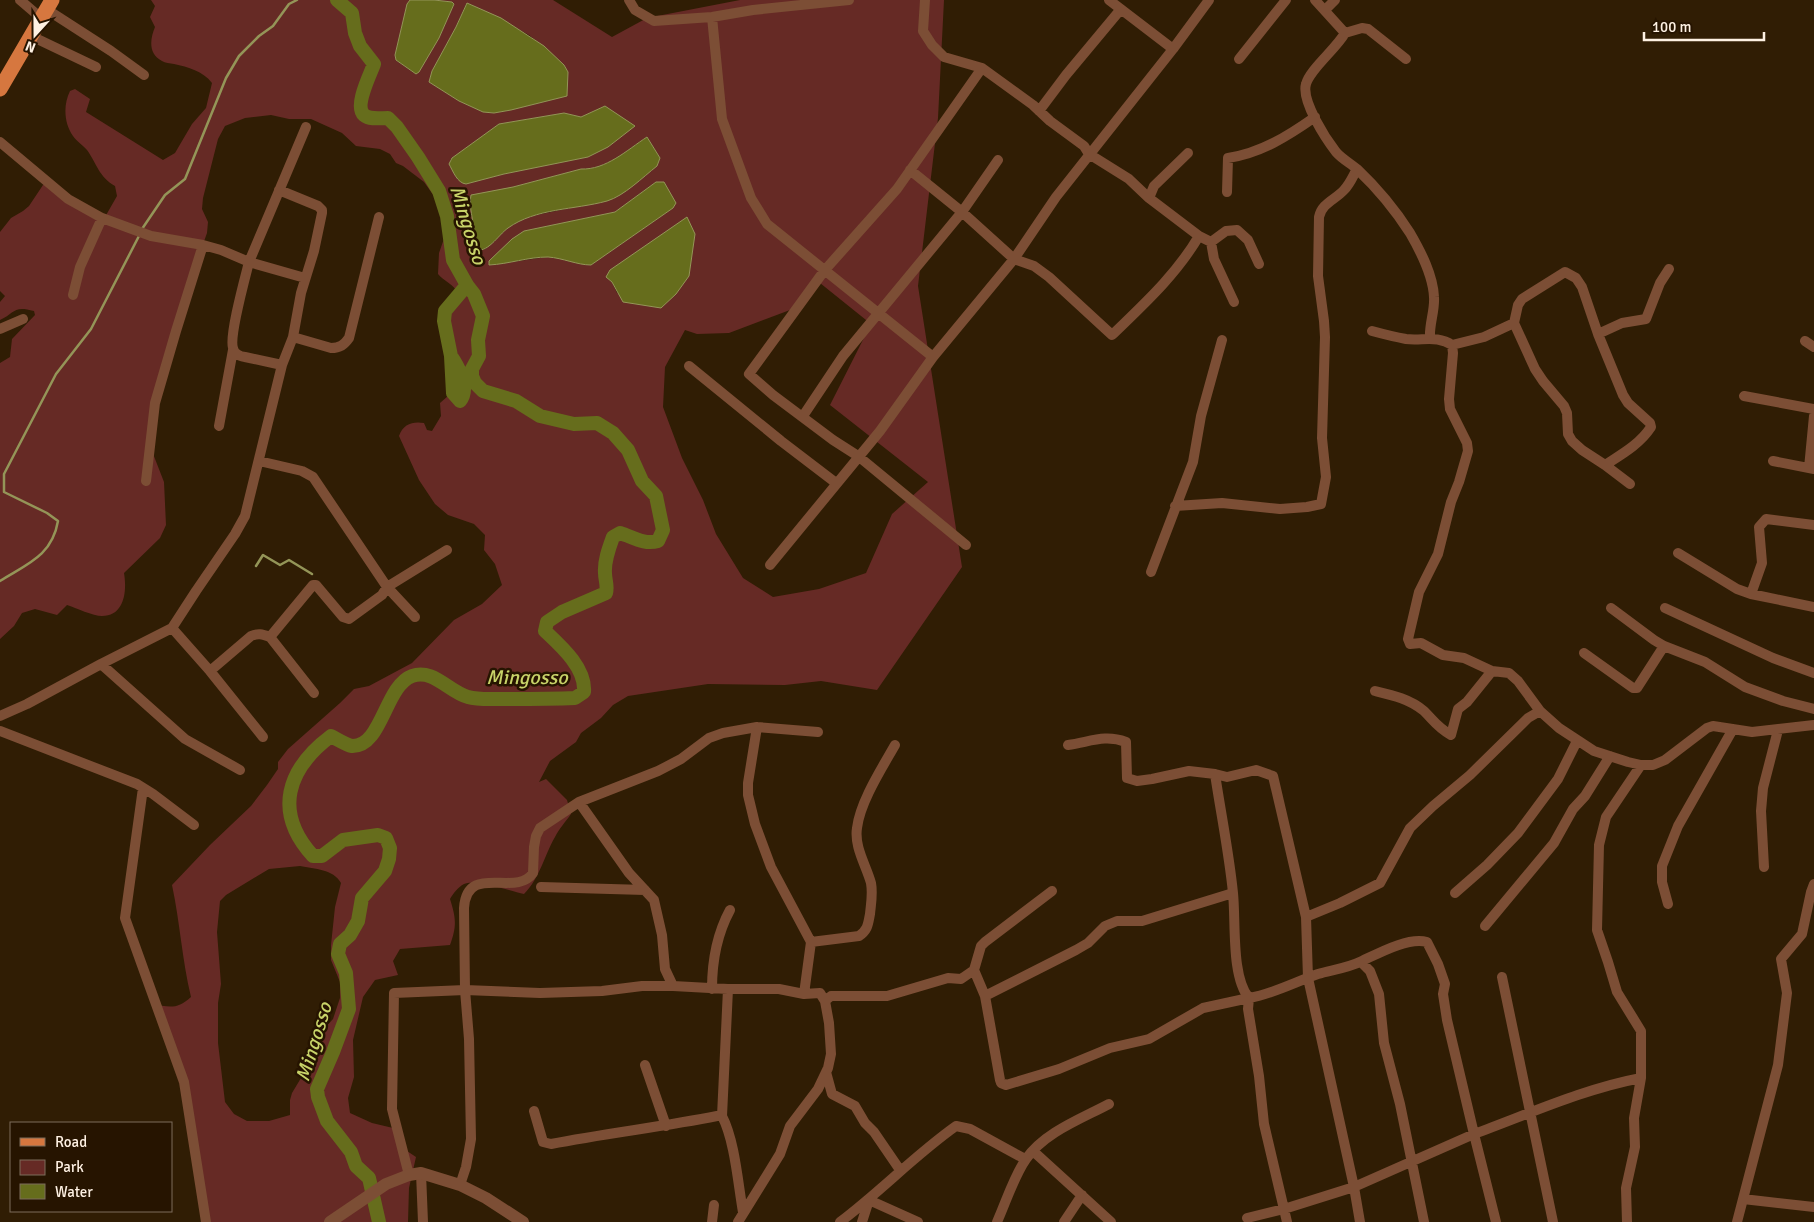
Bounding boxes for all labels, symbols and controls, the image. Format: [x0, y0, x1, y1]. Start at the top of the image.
north arrow [10, 10, 60, 60]
scale bar [1644, 10, 1764, 42]
text: 100 m [1652, 18, 1692, 36]
text: N [23, 37, 38, 56]
water label: Mingosso [444, 182, 492, 269]
water label: Mingosso [486, 665, 569, 690]
water label: Mingosso [290, 998, 338, 1085]
legend [10, 1122, 172, 1212]
text: Road [55, 1133, 87, 1151]
text: Park [55, 1158, 84, 1176]
text: Water [55, 1183, 93, 1201]

